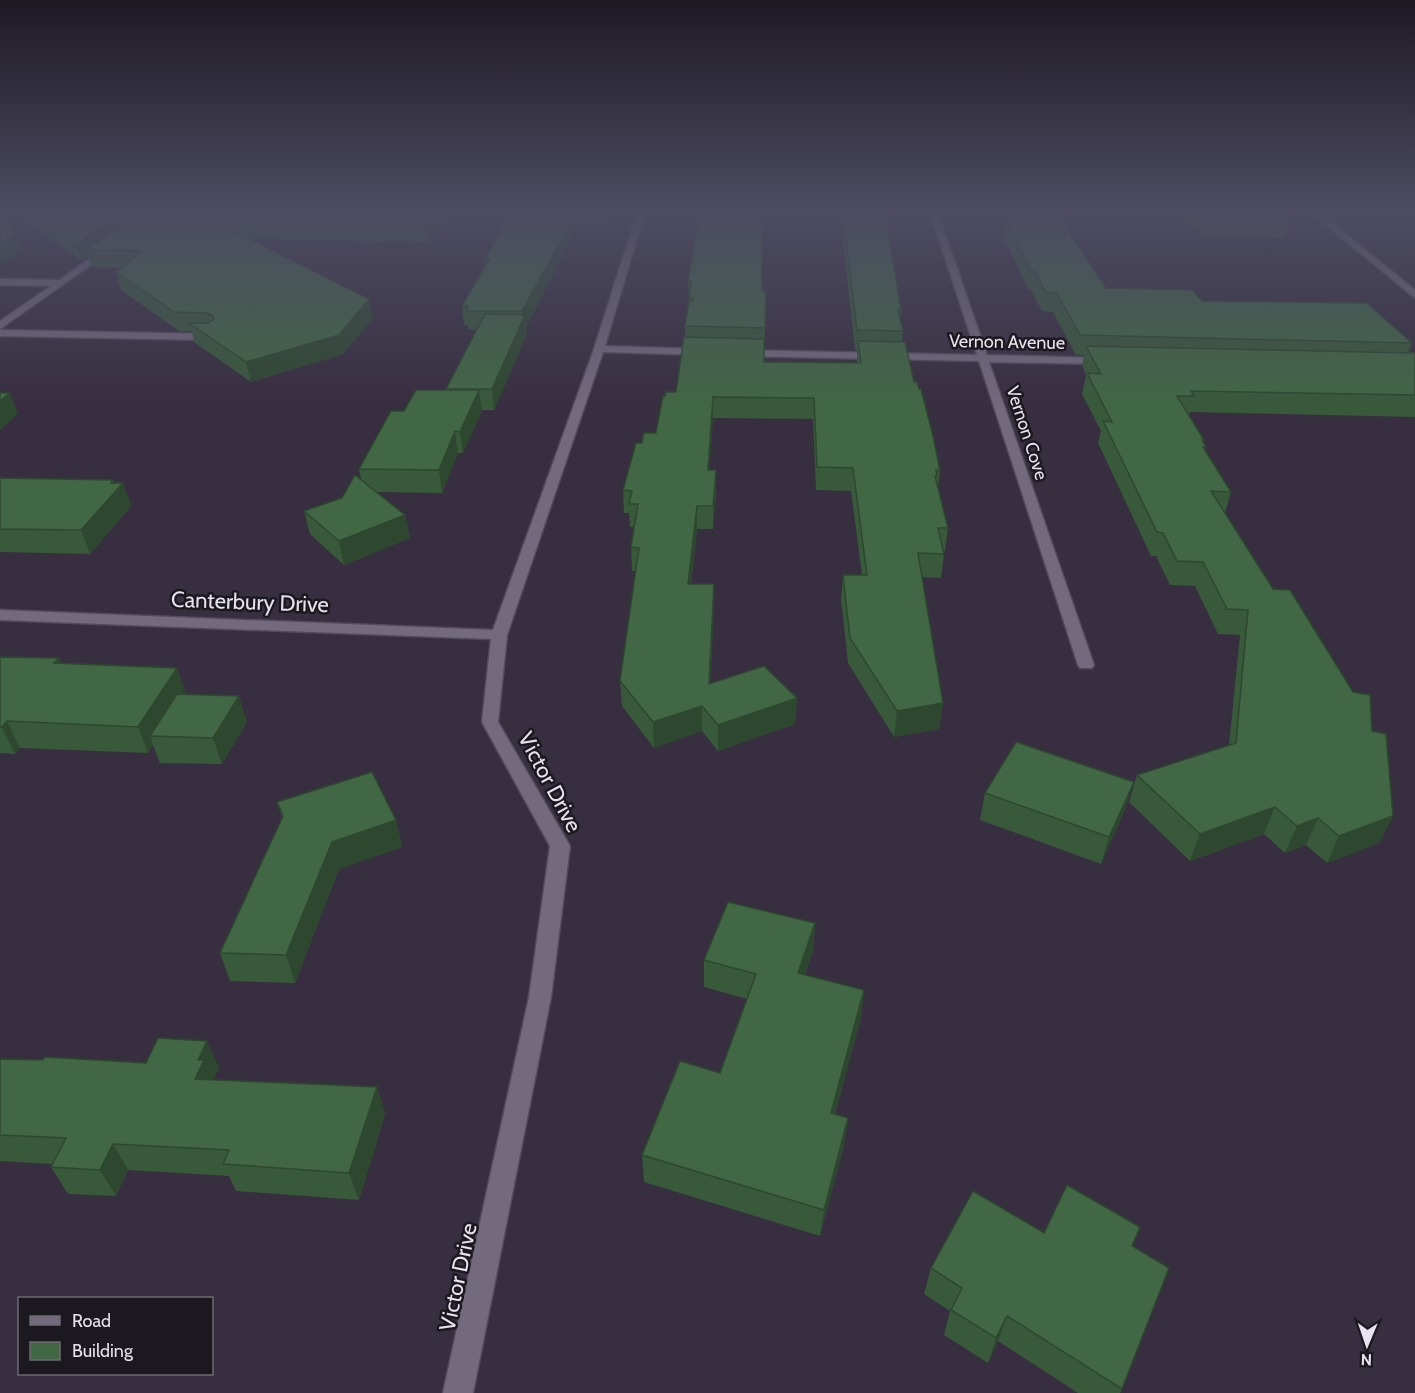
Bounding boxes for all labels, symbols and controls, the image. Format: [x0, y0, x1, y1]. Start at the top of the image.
street label: Vernon Avenue [949, 330, 1065, 354]
street label: Vernon Cove [1001, 383, 1053, 483]
street label: Canterbury Drive [171, 586, 329, 618]
street label: Victor Drive [512, 727, 588, 837]
street label: Victor Drive [433, 1221, 483, 1333]
legend [18, 1297, 213, 1375]
text: Road [72, 1310, 111, 1332]
north arrow [1337, 1315, 1397, 1375]
text: Building [72, 1340, 134, 1362]
text: N [1361, 1350, 1372, 1369]

